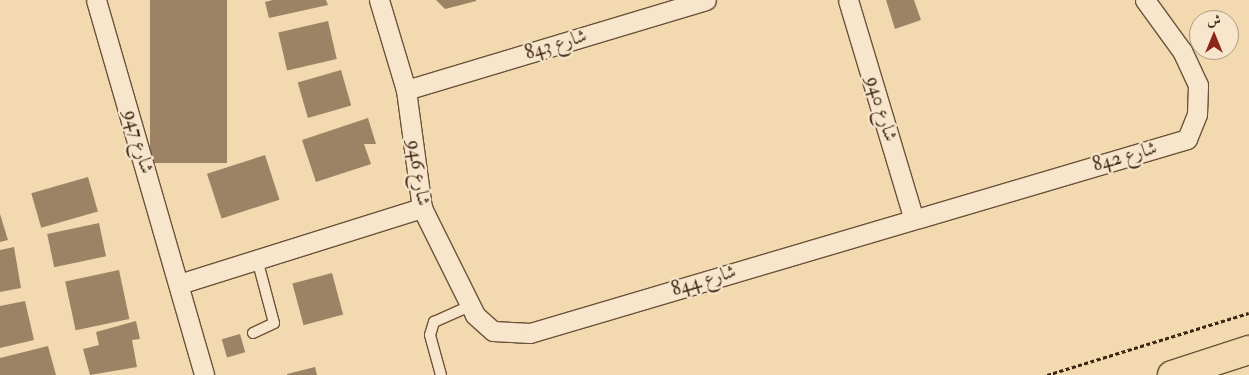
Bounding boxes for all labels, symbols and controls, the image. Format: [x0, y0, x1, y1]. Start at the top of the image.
north arrow [1189, 10, 1239, 60]
text: ش [1207, 12, 1221, 29]
street label: شارع 843 [522, 25, 590, 65]
street label: شارع 940 [860, 74, 902, 144]
street label: شارع 947 [118, 108, 158, 176]
street label: شارع 842 [1090, 137, 1160, 177]
street label: شارع 946 [402, 138, 434, 208]
street label: شارع 844 [669, 260, 739, 302]

